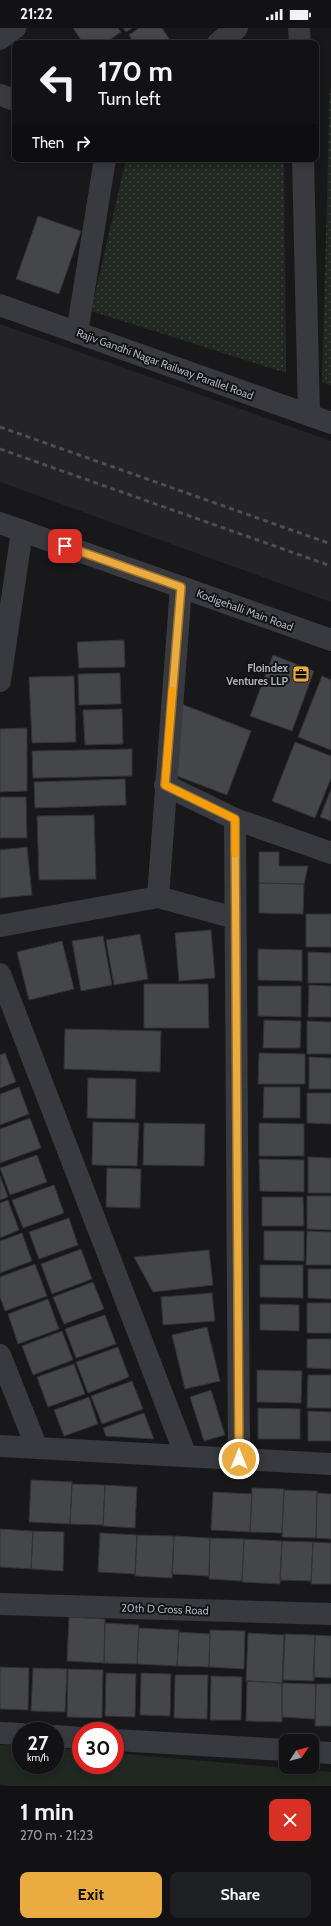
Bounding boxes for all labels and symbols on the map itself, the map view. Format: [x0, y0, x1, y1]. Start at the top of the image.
street label: Rajiv Gandhi Nagar Railway Parallel Road [75, 325, 255, 403]
pin [48, 529, 82, 563]
street label: Kodigehalli Main Road [195, 586, 295, 634]
place label: Floindex Ventures LLP [226, 661, 289, 688]
office icon: Floindex Ventures LLP [291, 664, 311, 684]
position arrow [218, 1438, 260, 1480]
street label: 20th D Cross Road [121, 1600, 209, 1618]
speed limit sign: 30 [72, 1722, 124, 1774]
north arrow [279, 1734, 319, 1774]

